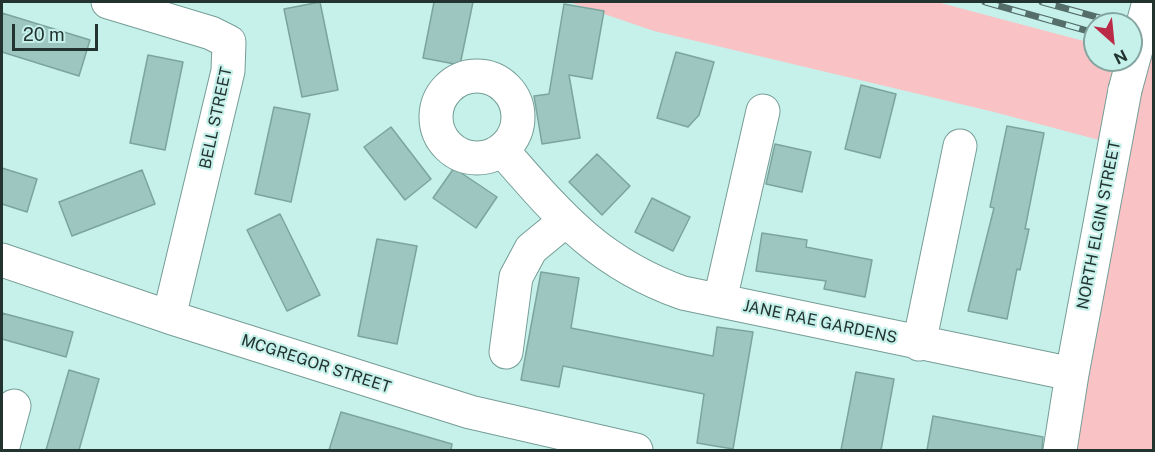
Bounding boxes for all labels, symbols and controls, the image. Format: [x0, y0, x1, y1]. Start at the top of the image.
scale bar [15, 12, 100, 50]
north arrow [1083, 12, 1143, 72]
text: 20 m [23, 24, 65, 45]
text: N [1111, 45, 1130, 68]
street label: BELL STREET [196, 65, 236, 171]
street label: NORTH ELGIN STREET [1073, 139, 1125, 311]
street label: JANE RAE GARDENS [741, 296, 899, 348]
street label: MCGREGOR STREET [239, 331, 393, 397]

